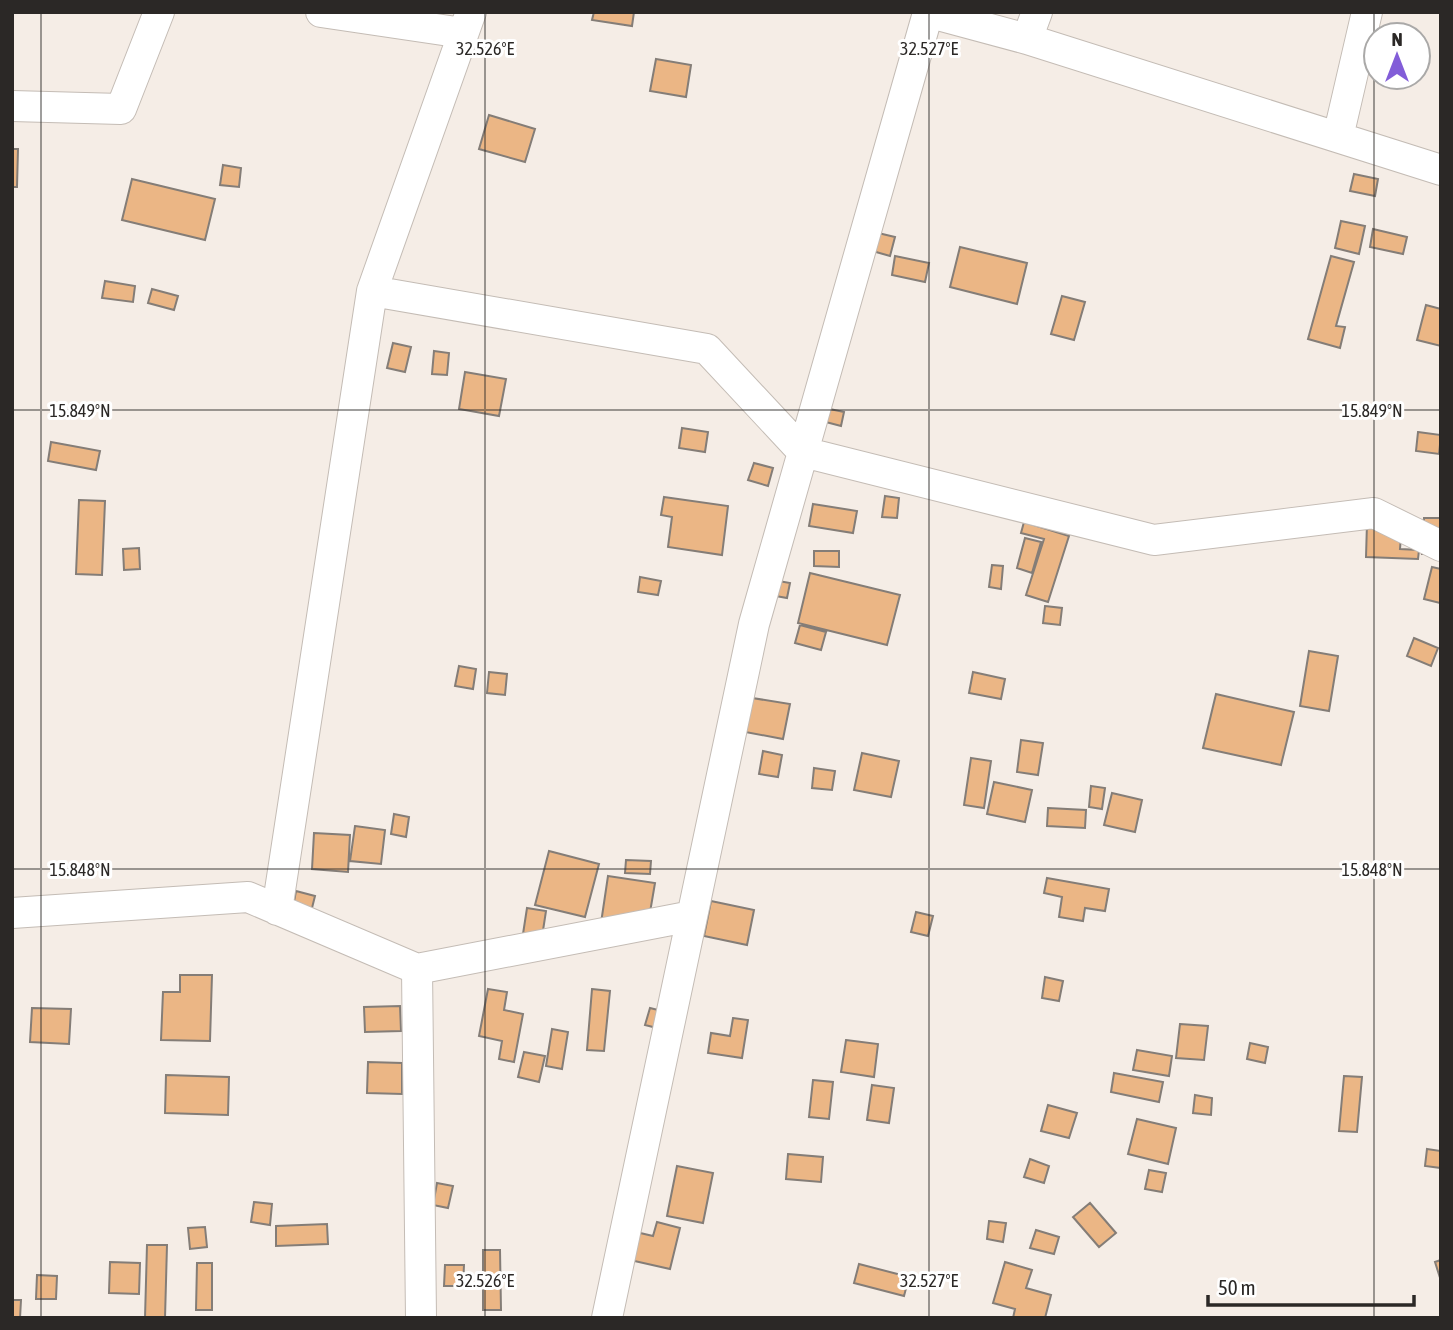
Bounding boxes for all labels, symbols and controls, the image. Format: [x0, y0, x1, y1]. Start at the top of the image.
north arrow [1362, 21, 1432, 91]
text: N [1391, 28, 1403, 50]
text: 32.526°E [456, 38, 514, 59]
text: 32.527°E [900, 38, 958, 59]
text: 15.849°N [49, 400, 111, 421]
text: 15.849°N [1341, 400, 1403, 421]
text: 15.848°N [49, 859, 111, 880]
text: 15.848°N [1341, 859, 1403, 880]
scale bar [1208, 1264, 1414, 1308]
text: 32.526°E [456, 1270, 514, 1291]
text: 32.527°E [900, 1270, 958, 1291]
text: 50 m [1218, 1275, 1256, 1299]

